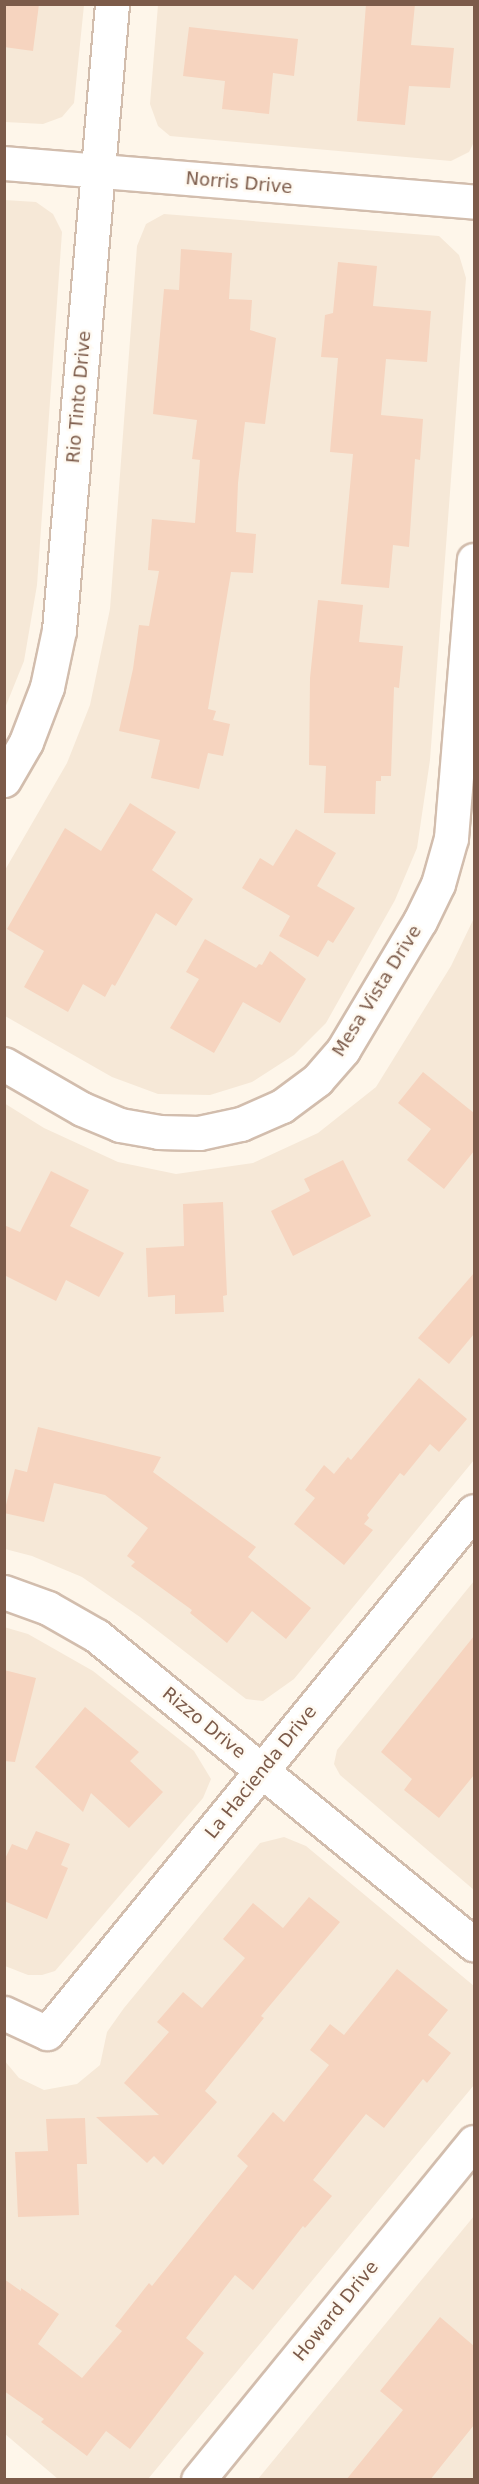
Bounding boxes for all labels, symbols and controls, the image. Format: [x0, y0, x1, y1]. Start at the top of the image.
street label: Norris Drive [185, 168, 293, 198]
street label: Rio Tinto Drive [62, 330, 96, 464]
street label: Mesa Vista Drive [328, 921, 426, 1061]
street label: Rizzo Drive [158, 1683, 250, 1763]
street label: La Hacienda Drive [201, 1701, 321, 1843]
street label: Howard Drive [289, 2257, 383, 2365]

